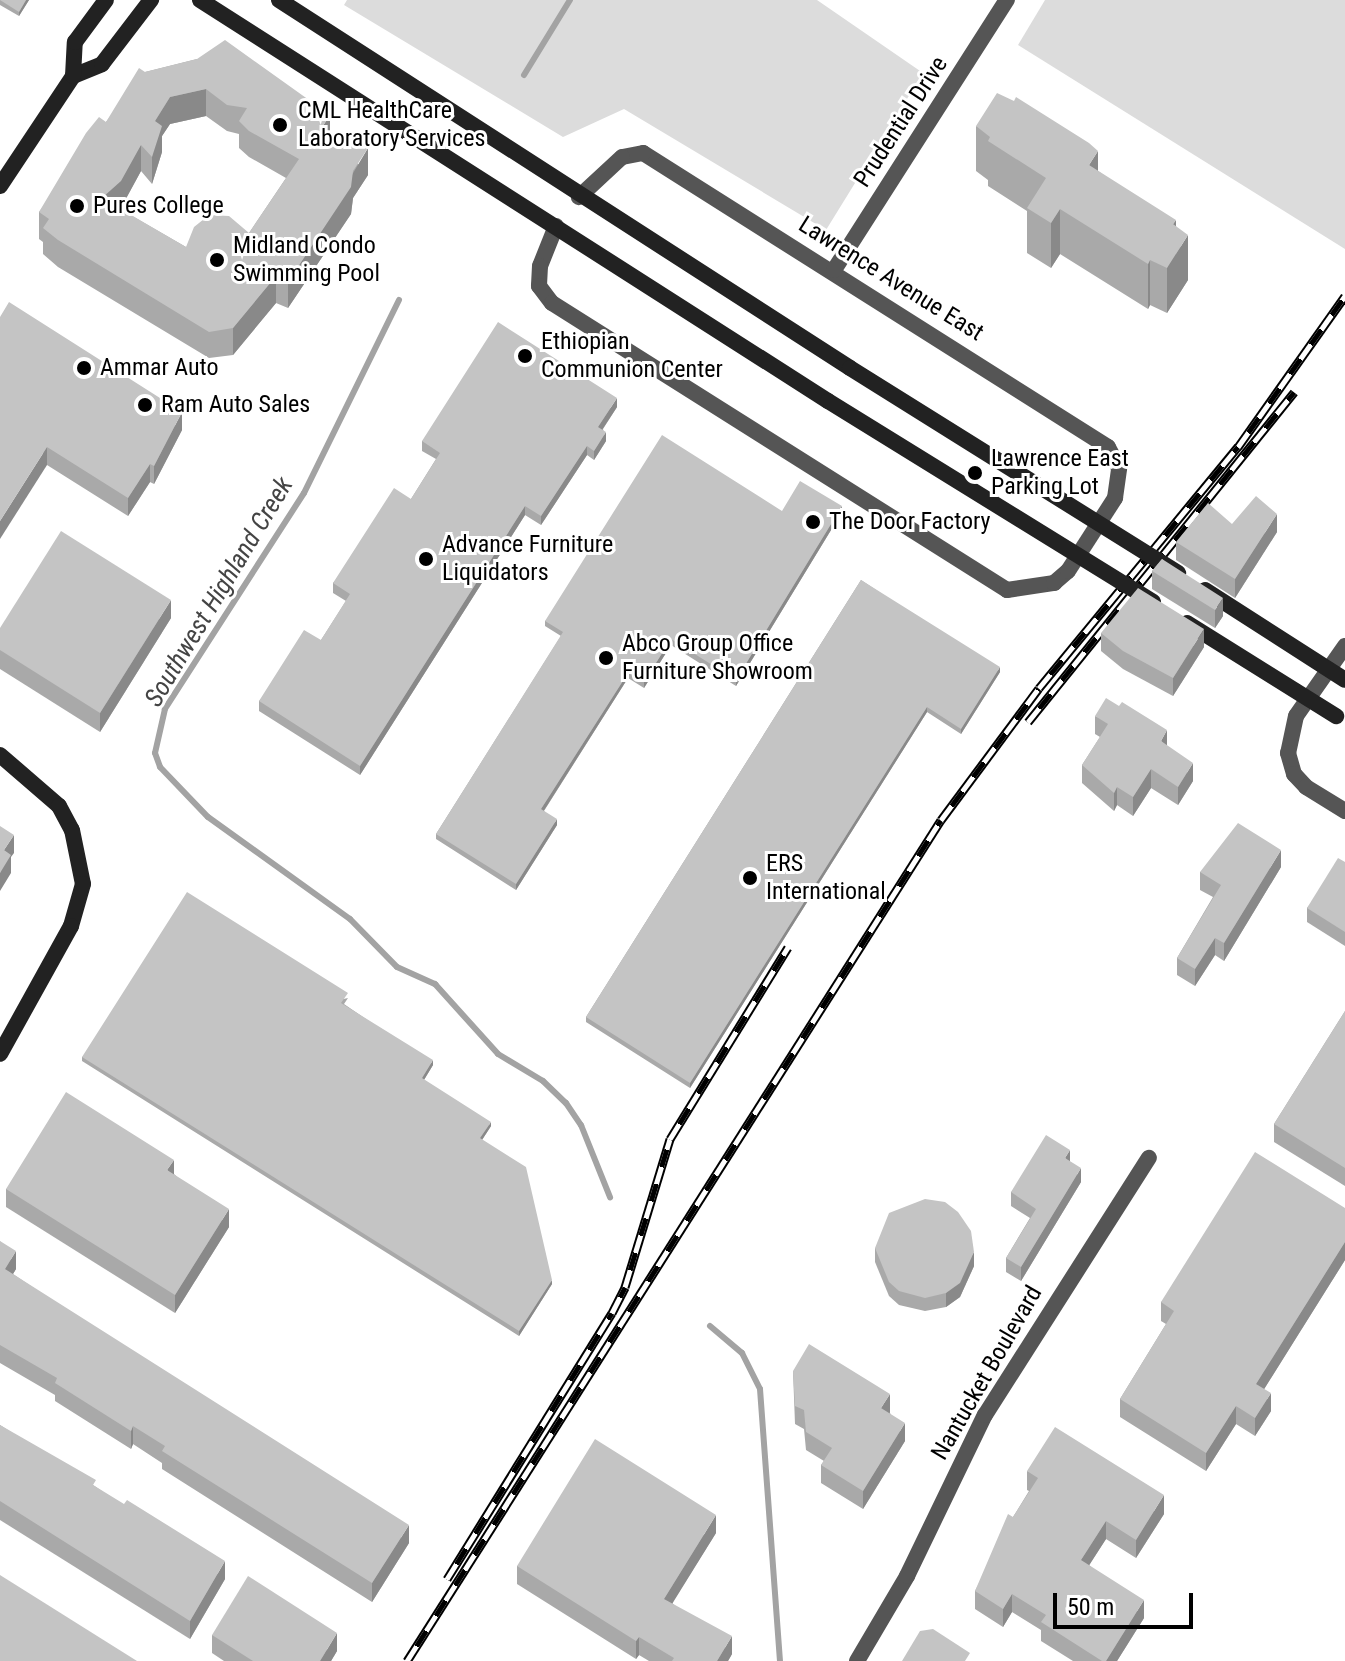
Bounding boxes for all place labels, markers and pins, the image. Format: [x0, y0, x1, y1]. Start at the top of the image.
place label: CML HealthCare Laboratory Services [298, 97, 485, 153]
marker: CML HealthCare Laboratory Services [269, 114, 291, 136]
place label: Pures College [93, 192, 224, 220]
marker: Pures College [68, 197, 86, 215]
place label: Midland Condo Swimming Pool [233, 232, 380, 288]
marker: Midland Condo Swimming Pool [208, 251, 226, 269]
place label: Ethiopian Communion Center [541, 328, 723, 384]
marker: Ethiopian Communion Center [516, 347, 534, 365]
place label: Ammar Auto [100, 354, 219, 382]
marker: Ammar Auto [75, 359, 93, 377]
place label: Ram Auto Sales [161, 391, 310, 419]
marker: Ram Auto Sales [136, 396, 154, 414]
place label: Lawrence East Parking Lot [991, 445, 1129, 501]
marker: Lawrence East Parking Lot [966, 464, 984, 482]
place label: The Door Factory [829, 508, 991, 536]
marker: The Door Factory [804, 513, 822, 531]
place label: Advance Furniture Liquidators [442, 531, 613, 587]
marker: Advance Furniture Liquidators [417, 550, 435, 568]
place label: Abco Group Office Furniture Showroom [622, 630, 813, 686]
marker: Abco Group Office Furniture Showroom [597, 649, 615, 667]
place label: ERS International [766, 850, 886, 906]
marker: ERS International [741, 869, 759, 887]

